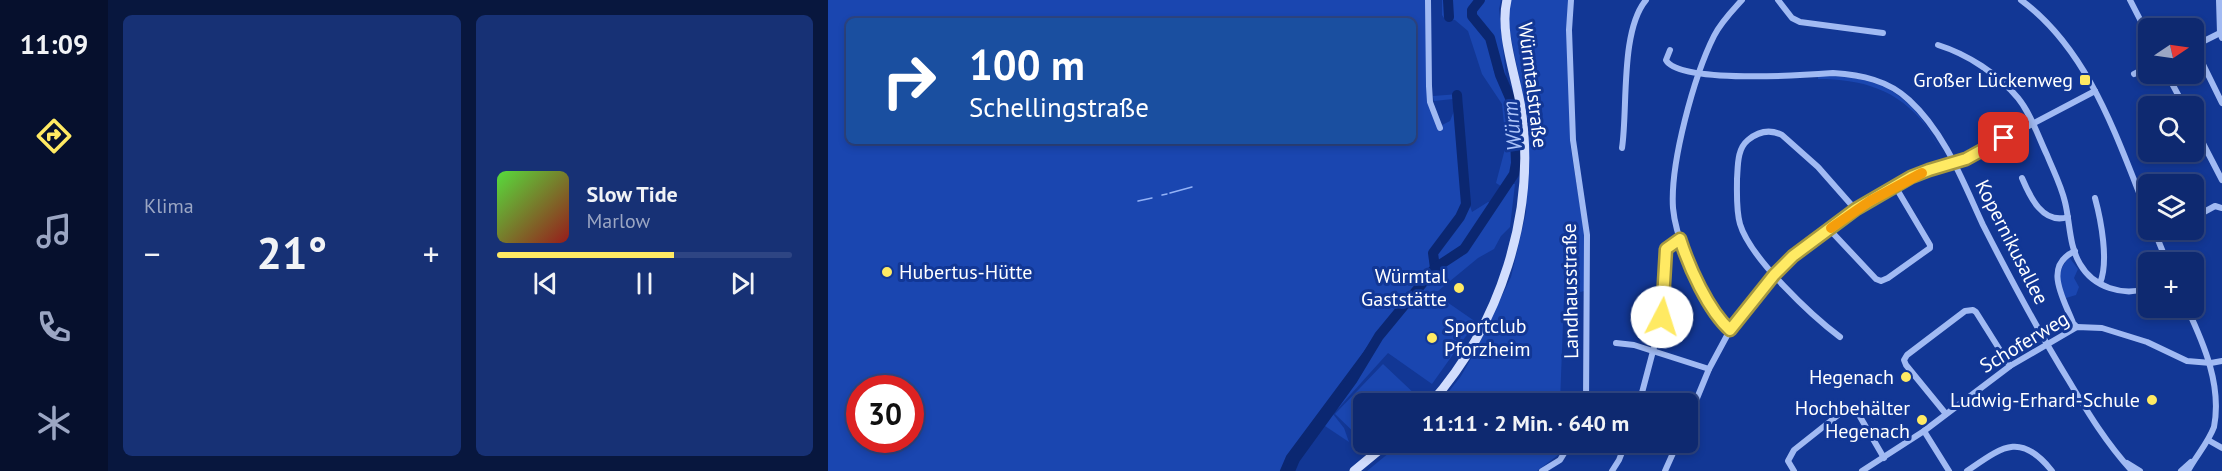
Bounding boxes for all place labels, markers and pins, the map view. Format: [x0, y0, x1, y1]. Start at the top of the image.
place label: Großer Lückenweg [1913, 67, 2073, 93]
marker: Großer Lückenweg [2078, 73, 2092, 87]
pin [1978, 112, 2029, 163]
place label: Hubertus-Hütte [899, 259, 1032, 285]
place label: Würmtal Gaststätte [1361, 263, 1447, 312]
marker: Hubertus-Hütte [880, 265, 894, 279]
marker: Würmtal Gaststätte [1452, 281, 1466, 295]
place label: Sportclub Pforzheim [1444, 313, 1531, 362]
marker: Sportclub Pforzheim [1425, 331, 1439, 345]
place label: Hegenach [1809, 364, 1894, 390]
marker: Hegenach [1899, 370, 1913, 384]
place label: Ludwig-Erhard-Schule [1950, 387, 2140, 413]
marker: Ludwig-Erhard-Schule [2145, 393, 2159, 407]
place label: Hochbehälter Hegenach [1795, 395, 1910, 444]
marker: Hochbehälter Hegenach [1915, 413, 1929, 427]

